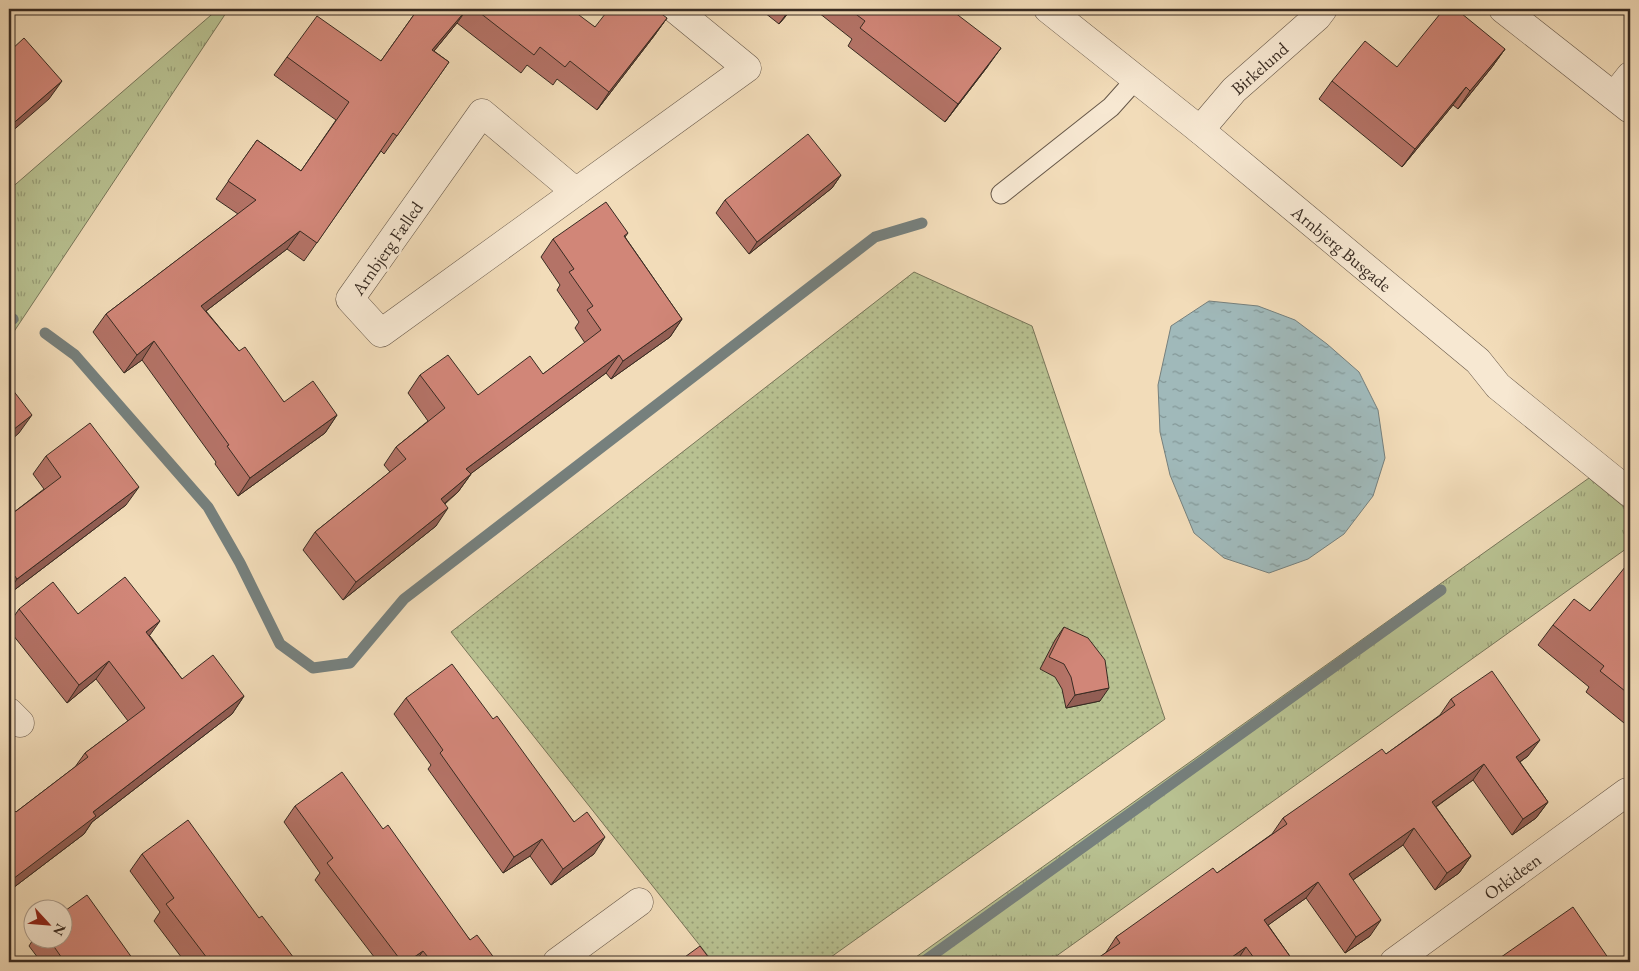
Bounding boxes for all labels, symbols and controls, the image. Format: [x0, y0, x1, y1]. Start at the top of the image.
street label: Birkelund [1226, 36, 1293, 99]
street label: Arnbjerg Fælled [346, 196, 428, 300]
street label: Arnbjerg Busgade [1287, 199, 1397, 296]
street label: Orkideen [1479, 847, 1545, 904]
north arrow [22, 898, 72, 948]
text: N [49, 921, 70, 939]

